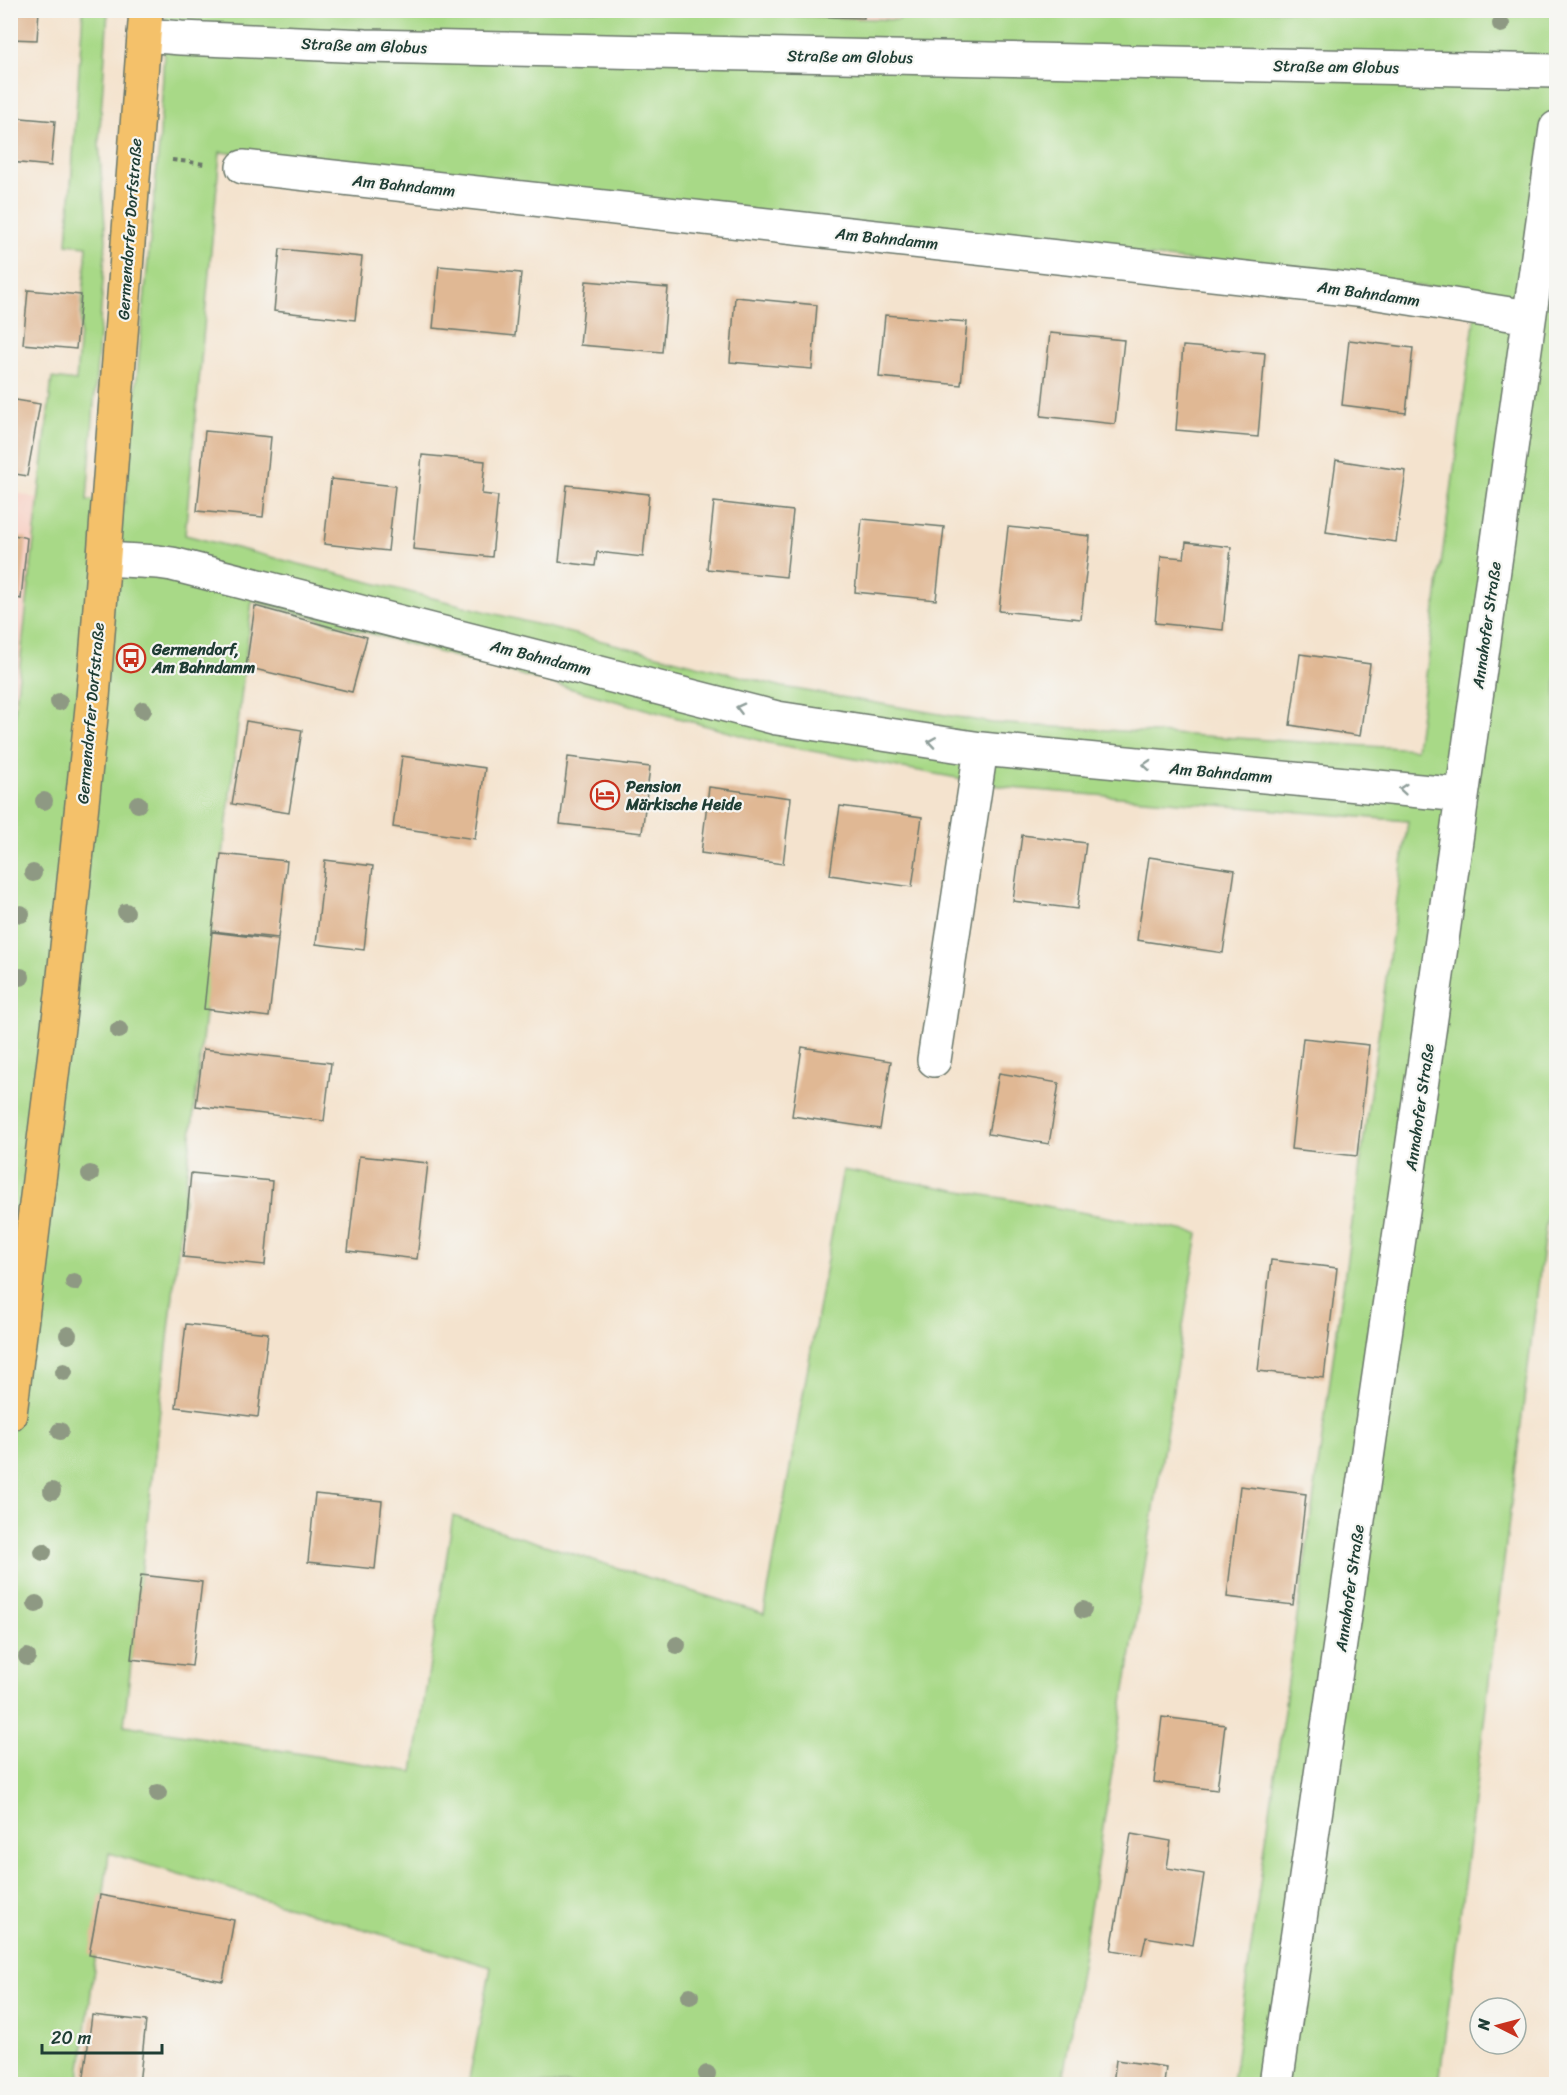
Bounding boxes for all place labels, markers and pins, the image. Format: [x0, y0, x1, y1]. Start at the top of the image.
place label: Germendorf, Am Bahndamm [151, 635, 255, 682]
bus stop icon: Germendorf, Am Bahndamm [115, 642, 147, 674]
place label: Pension Märkische Heide [625, 772, 743, 819]
hotel icon: Pension Märkische Heide [589, 779, 621, 811]

